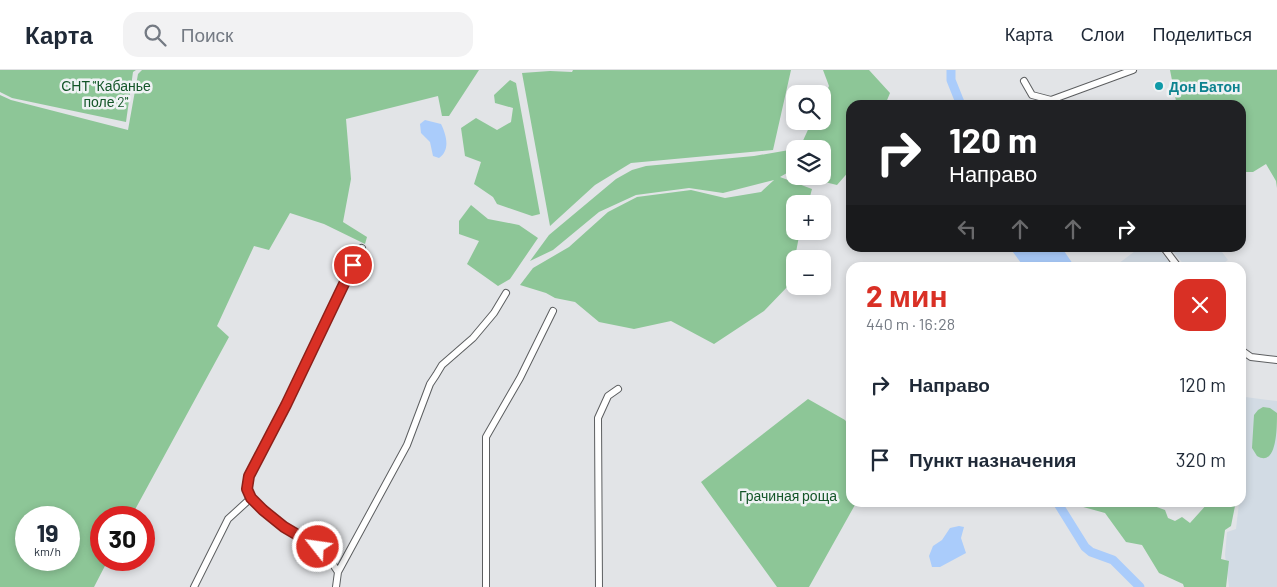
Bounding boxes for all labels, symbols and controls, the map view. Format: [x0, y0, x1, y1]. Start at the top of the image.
search box [123, 12, 473, 57]
text: Карта [25, 20, 93, 49]
icon: search [141, 21, 169, 49]
text: Поиск [181, 23, 233, 46]
text: Карта [1005, 23, 1053, 45]
text: Слои [1081, 23, 1125, 45]
text: Поделиться [1153, 23, 1252, 45]
park label: СНТ "Кабанье поле 2" [61, 77, 151, 110]
place label: Дон Батон [1169, 78, 1240, 95]
marker: Дон Батон [1153, 80, 1165, 92]
map controls [786, 85, 831, 295]
button: search [786, 85, 831, 130]
text: 120 m [949, 118, 1037, 160]
icon: right [866, 120, 931, 185]
button: layers [786, 140, 831, 185]
text: Направо [949, 160, 1037, 186]
button: + [786, 195, 831, 240]
icon: left [953, 215, 981, 243]
icon: ahead [1006, 215, 1034, 243]
icon: ahead [1059, 215, 1087, 243]
icon: right [1112, 215, 1140, 243]
pin [332, 244, 374, 286]
button: − [786, 250, 831, 295]
icon: arrive [339, 251, 367, 279]
text: 2 мин [866, 277, 948, 313]
button: close [1174, 279, 1226, 331]
text: 440 m · 16:28 [866, 314, 955, 333]
icon: right [866, 371, 894, 399]
text: Направо [909, 373, 990, 396]
text: 120 m [1179, 373, 1226, 396]
icon: arrive [866, 446, 894, 474]
text: Пункт назначения [909, 448, 1076, 471]
text: 320 m [1176, 448, 1226, 471]
park label: Грачиная роща [739, 487, 837, 504]
speed limit sign: 30 [90, 506, 155, 571]
text: 19 [36, 517, 59, 547]
position arrow [291, 520, 343, 572]
text: km/h [34, 544, 61, 558]

